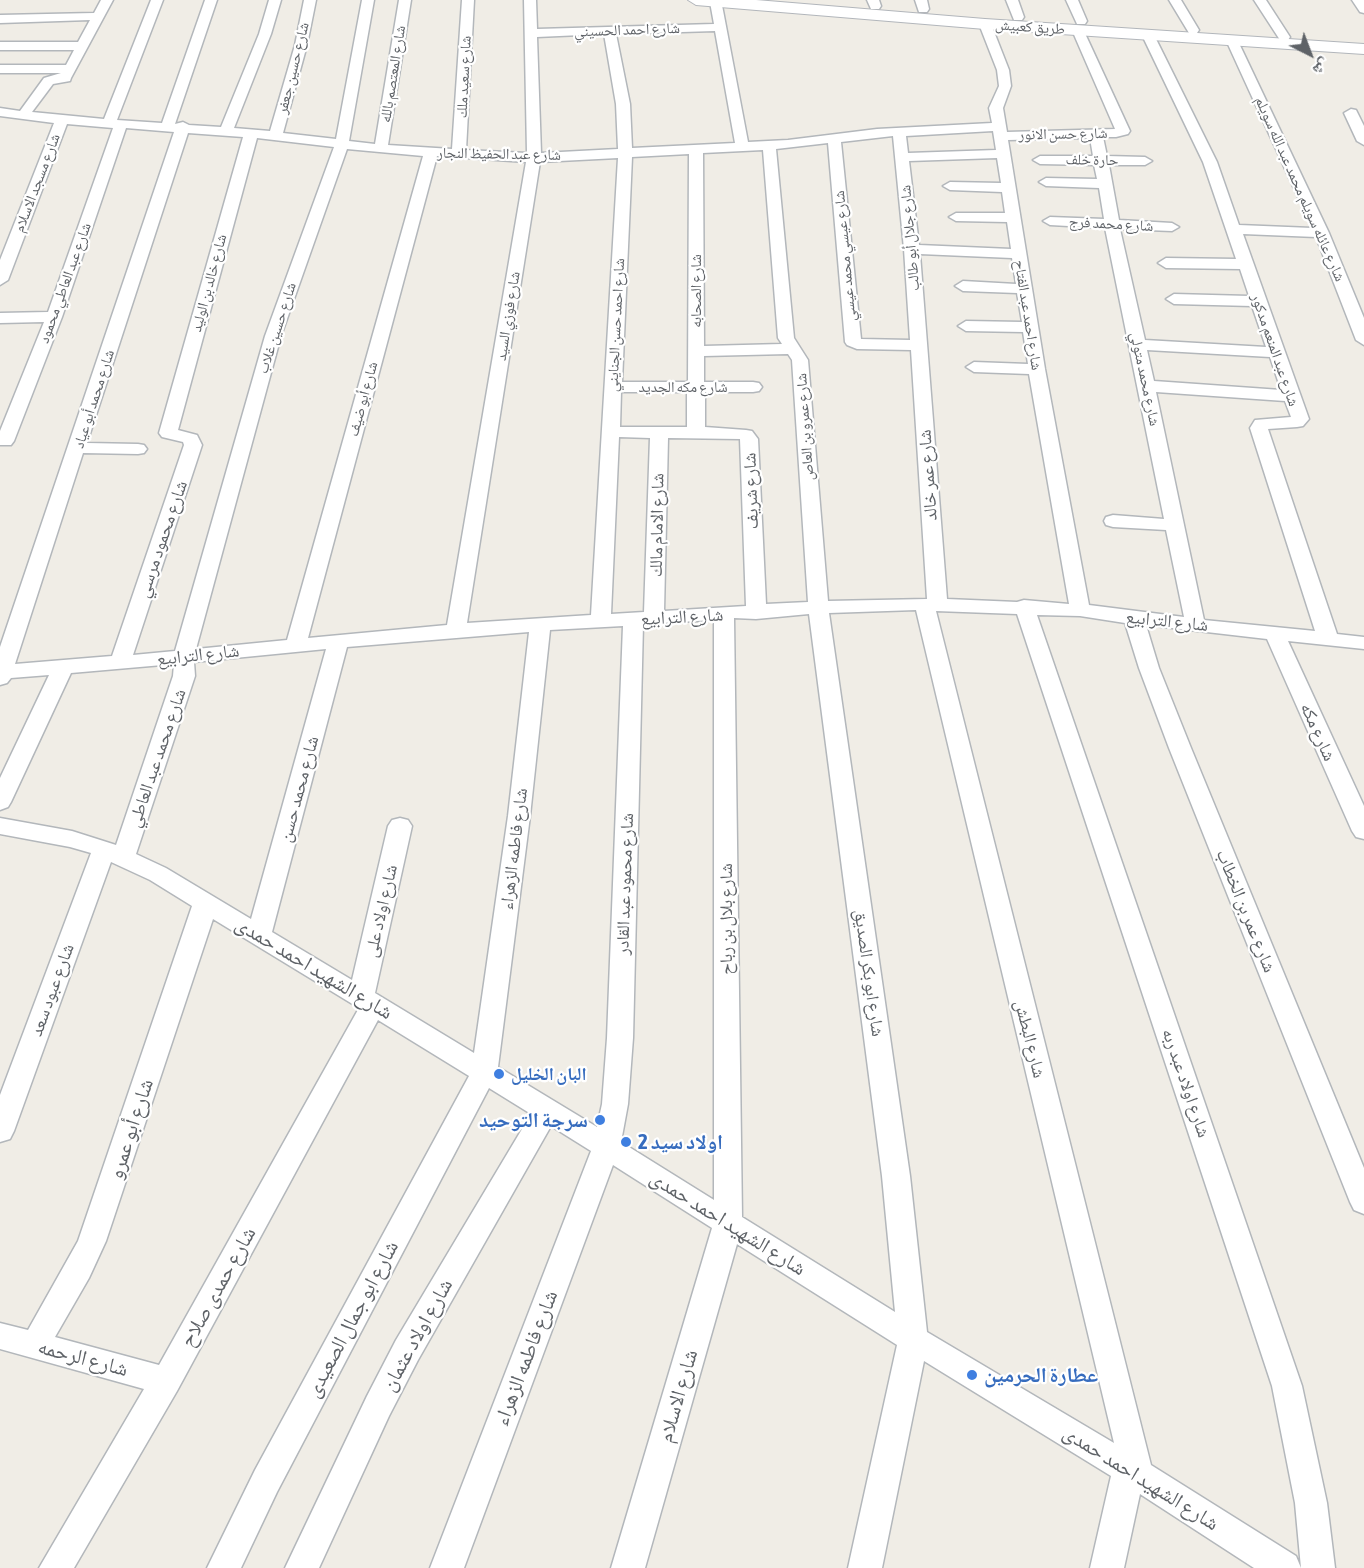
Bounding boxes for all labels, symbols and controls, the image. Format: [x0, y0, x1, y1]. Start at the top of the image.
street label: طريق كعبيش [994, 16, 1066, 38]
street label: شارع احمد الحسيني [574, 19, 680, 41]
street label: شارع حسين جعفر [273, 20, 313, 116]
street label: شارع المعتصم بالله [376, 24, 410, 124]
north arrow [1280, 24, 1340, 84]
street label: شارع سعيد ملك [453, 35, 475, 119]
text: ش [1310, 55, 1334, 80]
street label: شارع عائله سويلم محمد عبد الله سويلم [1251, 94, 1349, 284]
street label: شارع حسن الانور [1018, 124, 1108, 144]
street label: شارع مسجد الاسلام [10, 131, 64, 235]
street label: شارع عبد الحفيظ النجار [437, 144, 561, 164]
street label: حارة خلف [1065, 151, 1119, 169]
street label: شارع جلال أبو طالب [896, 184, 924, 292]
street label: شارع عيسي محمد عيسي [830, 190, 860, 322]
street label: شارع محمد فرج [1068, 213, 1154, 235]
street label: شارع عبد العاطي محمود [35, 220, 95, 346]
street label: شارع خالد بن الوليد [187, 232, 231, 334]
street label: شارع الصحابه [687, 254, 705, 328]
street label: شارع احمد حسن الجنايني [604, 258, 628, 392]
street label: شارع احمد عبد الفتاح [1010, 259, 1046, 371]
street label: شارع فوزي السيد [492, 270, 524, 362]
street label: شارع حسين غلاب [254, 280, 300, 376]
street label: شارع عبد المنعم مدكور [1247, 291, 1303, 409]
street label: شارع محمد متولي [1126, 330, 1164, 428]
street label: شارع محمد أبو عياد [70, 347, 118, 451]
street label: شارع أبو ضيف [344, 360, 382, 438]
street label: شارع عمرو بن العاص [792, 373, 818, 481]
street label: شارع مكه الجديد [638, 378, 728, 396]
street label: شارع عمر خالد [914, 429, 942, 521]
street label: شارع شريف [739, 452, 763, 530]
street label: شارع الامام مالك [645, 473, 669, 577]
street label: شارع محمود مرسي [132, 478, 192, 600]
street label: شارع الترابيع [640, 604, 724, 630]
street label: شارع الترابيع [1125, 606, 1209, 636]
street label: شارع الترابيع [156, 640, 240, 670]
street label: شارع محمد عبد العاطي [123, 686, 191, 830]
street label: شارع مكه [1296, 700, 1340, 764]
street label: شارع محمد حسن [274, 733, 324, 845]
street label: شارع فاطمه الزهراء [496, 787, 532, 911]
street label: شارع محمود عبد القادر [612, 813, 638, 955]
street label: شارع عمر بن الخطاب [1211, 846, 1281, 976]
street label: شارع اولاد على [360, 863, 402, 959]
street label: شارع بلال بن رباح [715, 863, 737, 975]
street label: شارع ابو بكر الصديق [849, 908, 889, 1038]
street label: شارع الشهيد احمد حمدى [231, 911, 397, 1025]
street label: شارع عبود سعد [25, 941, 79, 1039]
street label: شارع البطش [1010, 998, 1050, 1080]
street label: شارع اولاد عبد ربه [1157, 1026, 1215, 1140]
place label: البان الخليل [511, 1063, 587, 1085]
marker: البان الخليل [492, 1067, 506, 1081]
street label: شارع أبو عمرو [103, 1076, 159, 1182]
place label: سرجة التوحيد [479, 1107, 588, 1133]
marker: سرجة التوحيد [593, 1113, 607, 1127]
place label: اولاد سيد 2 [638, 1129, 723, 1155]
marker: اولاد سيد 2 [619, 1135, 633, 1149]
street label: شارع الشهيد احمد حمدى [645, 1165, 811, 1281]
street label: شارع حمدى صلاح [175, 1223, 261, 1351]
street label: شارع ابو جمال الصعيدى [300, 1236, 404, 1402]
street label: شارع اولاد عثمان [376, 1274, 458, 1396]
street label: شارع فاطمه الزهراء [489, 1287, 563, 1429]
street label: شارع الرحمه [35, 1334, 131, 1382]
street label: شارع الاسلام [653, 1347, 703, 1445]
place label: عطارة الحرمين [984, 1362, 1098, 1388]
marker: عطارة الحرمين [965, 1368, 979, 1382]
street label: شارع الشهيد احمد حمدى [1058, 1420, 1224, 1536]

